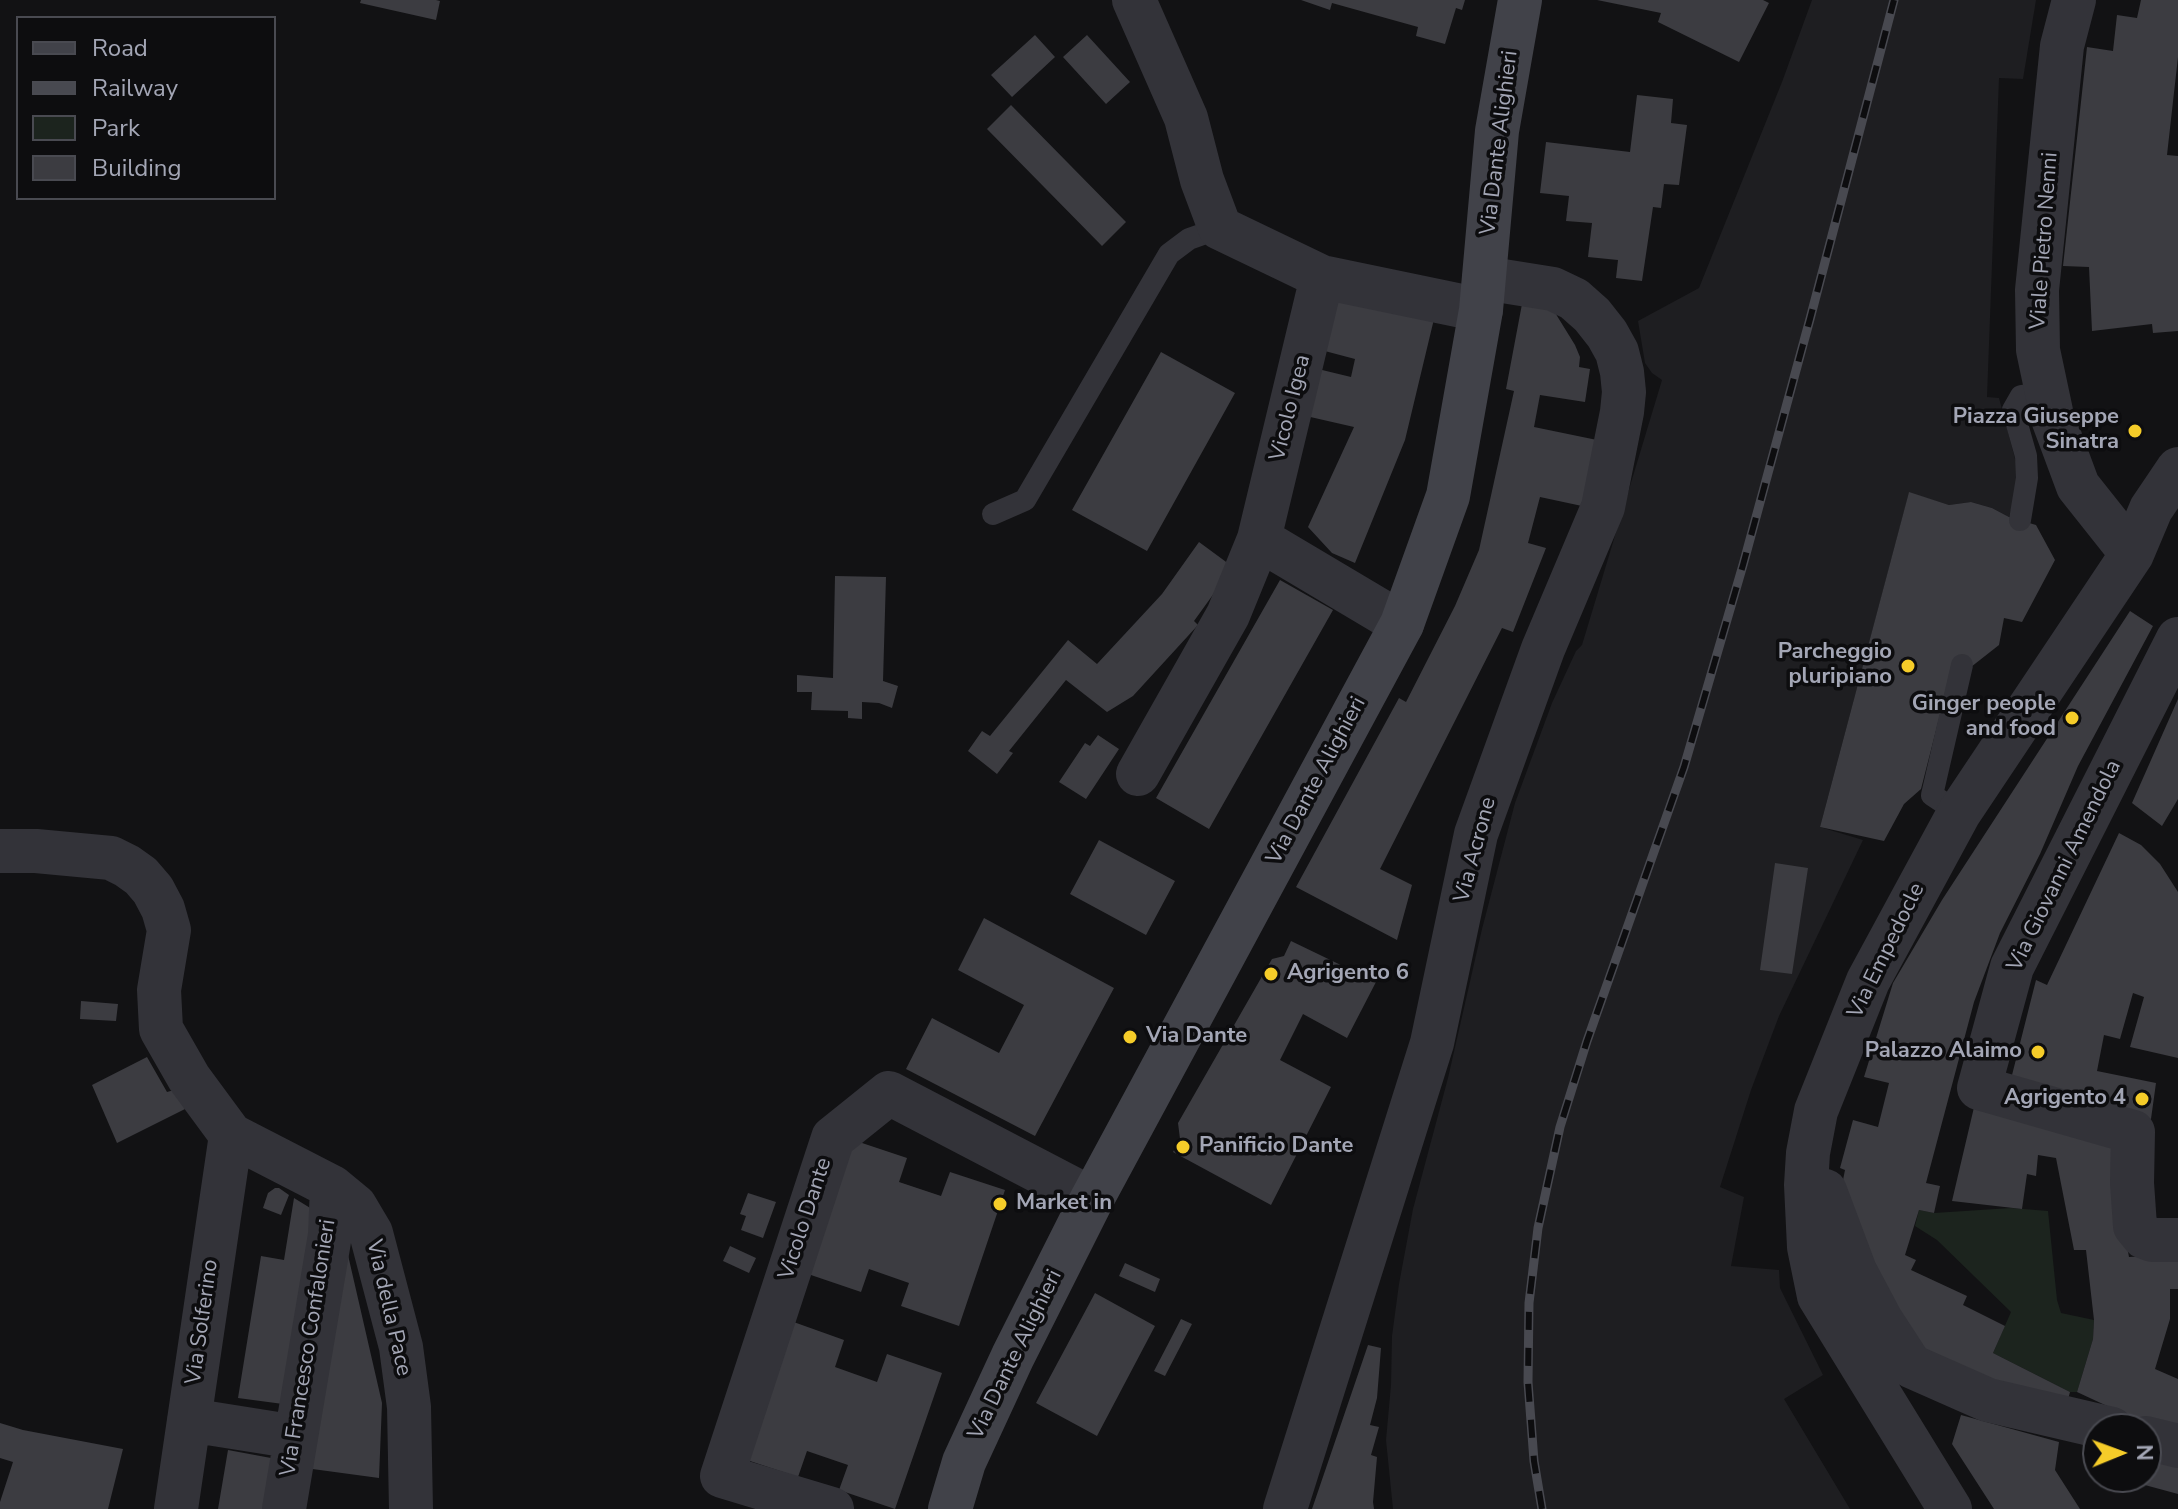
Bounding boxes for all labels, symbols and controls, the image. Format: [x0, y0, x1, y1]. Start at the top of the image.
legend [16, 16, 276, 200]
text: Road [92, 32, 148, 64]
street label: Via Dante Alighieri [1476, 49, 1524, 237]
text: Railway [92, 72, 178, 104]
text: Park [92, 112, 140, 144]
street label: Viale Pietro Nenni [2026, 151, 2064, 331]
text: Building [92, 152, 182, 184]
street label: Vicolo Igea [1265, 352, 1317, 464]
place label: Piazza Giuseppe Sinatra [1953, 405, 2119, 456]
marker: Piazza Giuseppe Sinatra [2126, 422, 2144, 440]
place label: Parcheggio pluripiano [1778, 640, 1892, 692]
marker: Parcheggio pluripiano [1899, 657, 1917, 675]
place label: Ginger people and food [1912, 692, 2056, 744]
street label: Via Dante Alighieri [1262, 693, 1372, 869]
marker: Ginger people and food [2063, 709, 2081, 727]
street label: Via Giovanni Amendola [2002, 756, 2128, 976]
street label: Via Acrone [1449, 794, 1503, 906]
street label: Via Empedocle [1843, 879, 1931, 1023]
place label: Agrigento 6 [1287, 961, 1409, 987]
marker: Agrigento 6 [1262, 965, 1280, 983]
place label: Via Dante [1146, 1024, 1247, 1050]
marker: Via Dante [1121, 1028, 1139, 1046]
place label: Palazzo Alaimo [1865, 1039, 2022, 1065]
marker: Palazzo Alaimo [2029, 1043, 2047, 1061]
place label: Agrigento 4 [2004, 1086, 2126, 1112]
marker: Agrigento 4 [2133, 1090, 2151, 1108]
place label: Panificio Dante [1199, 1134, 1353, 1160]
marker: Panificio Dante [1174, 1138, 1192, 1156]
street label: Vicolo Dante [774, 1155, 838, 1283]
place label: Market in [1016, 1191, 1112, 1217]
marker: Market in [991, 1195, 1009, 1213]
street label: Via Francesco Confalonieri [276, 1218, 342, 1478]
street label: Via della Pace [359, 1237, 417, 1379]
street label: Via Solferino [181, 1258, 225, 1386]
street label: Via Dante Alighieri [963, 1266, 1069, 1444]
north arrow [2082, 1413, 2162, 1493]
text: N [2129, 1444, 2159, 1461]

